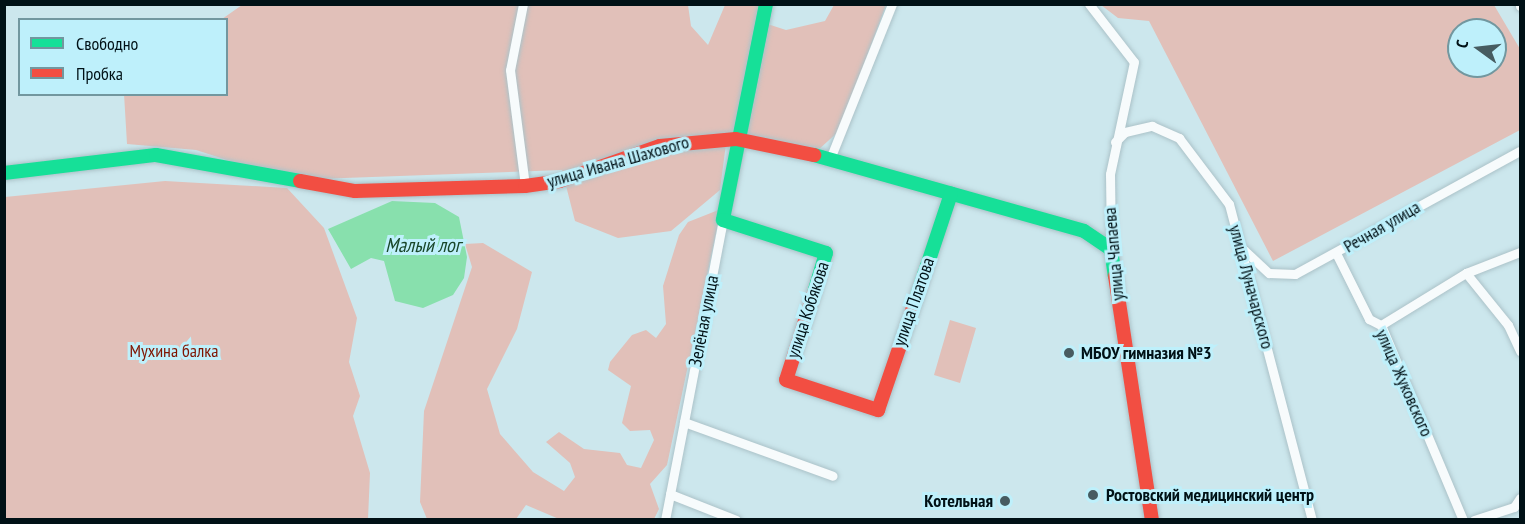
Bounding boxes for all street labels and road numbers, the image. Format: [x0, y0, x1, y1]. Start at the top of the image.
street label: улица Ивана Шахового [545, 131, 691, 193]
street label: Речная улица [1340, 196, 1424, 258]
street label: улица Чапаева [1099, 206, 1129, 302]
street label: улица Луначарского [1224, 223, 1278, 351]
street label: улица Платова [889, 255, 939, 349]
street label: улица Кобякова [782, 259, 834, 361]
street label: Зелёная улица [685, 274, 723, 368]
street label: улица Жуковского [1371, 326, 1437, 440]

